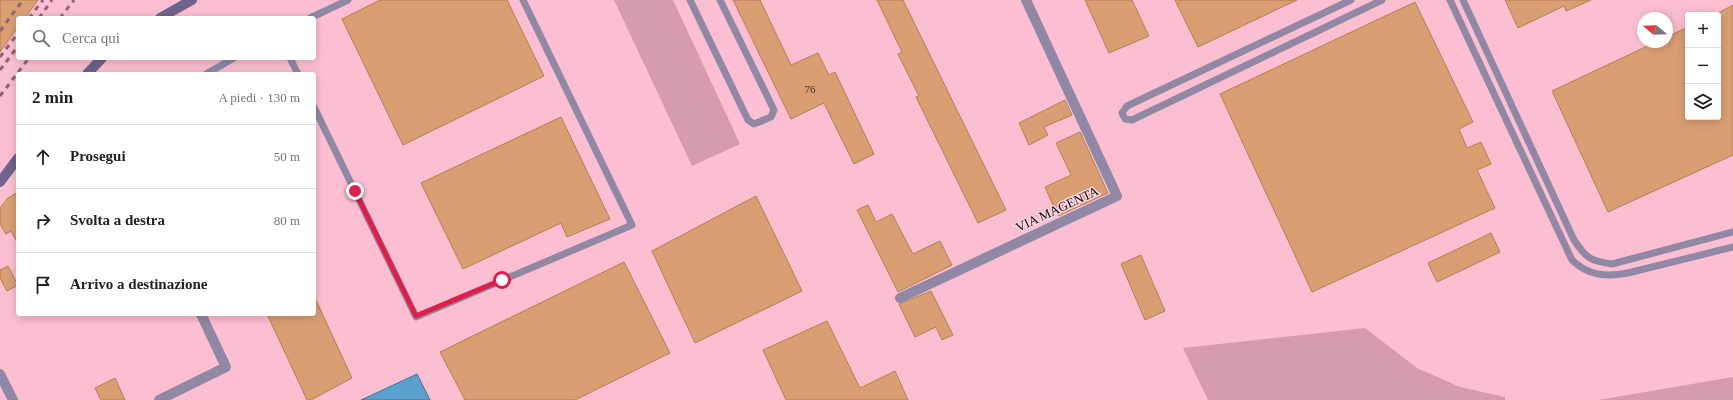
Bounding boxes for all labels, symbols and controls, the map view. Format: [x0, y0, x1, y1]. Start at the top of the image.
north arrow [1637, 12, 1673, 48]
map controls [1685, 12, 1721, 120]
button: + [1685, 12, 1721, 48]
search box [16, 16, 316, 60]
icon: search [30, 27, 52, 49]
text: Cerca qui [62, 30, 120, 46]
button: − [1685, 48, 1721, 84]
house number: 76 [805, 83, 816, 95]
button: layers [1685, 84, 1721, 120]
text: 2 min [32, 88, 73, 107]
text: A piedi · 130 m [218, 90, 300, 105]
icon: ahead [32, 146, 54, 168]
text: Prosegui [70, 148, 126, 164]
text: 50 m [274, 149, 300, 164]
route end [346, 182, 364, 200]
street label: VIA MAGENTA [1013, 183, 1101, 235]
icon: right [32, 210, 54, 232]
text: Svolta a destra [70, 212, 165, 228]
text: 80 m [274, 213, 300, 228]
route start [493, 271, 511, 289]
icon: arrive [32, 274, 54, 296]
text: Arrivo a destinazione [70, 276, 207, 292]

